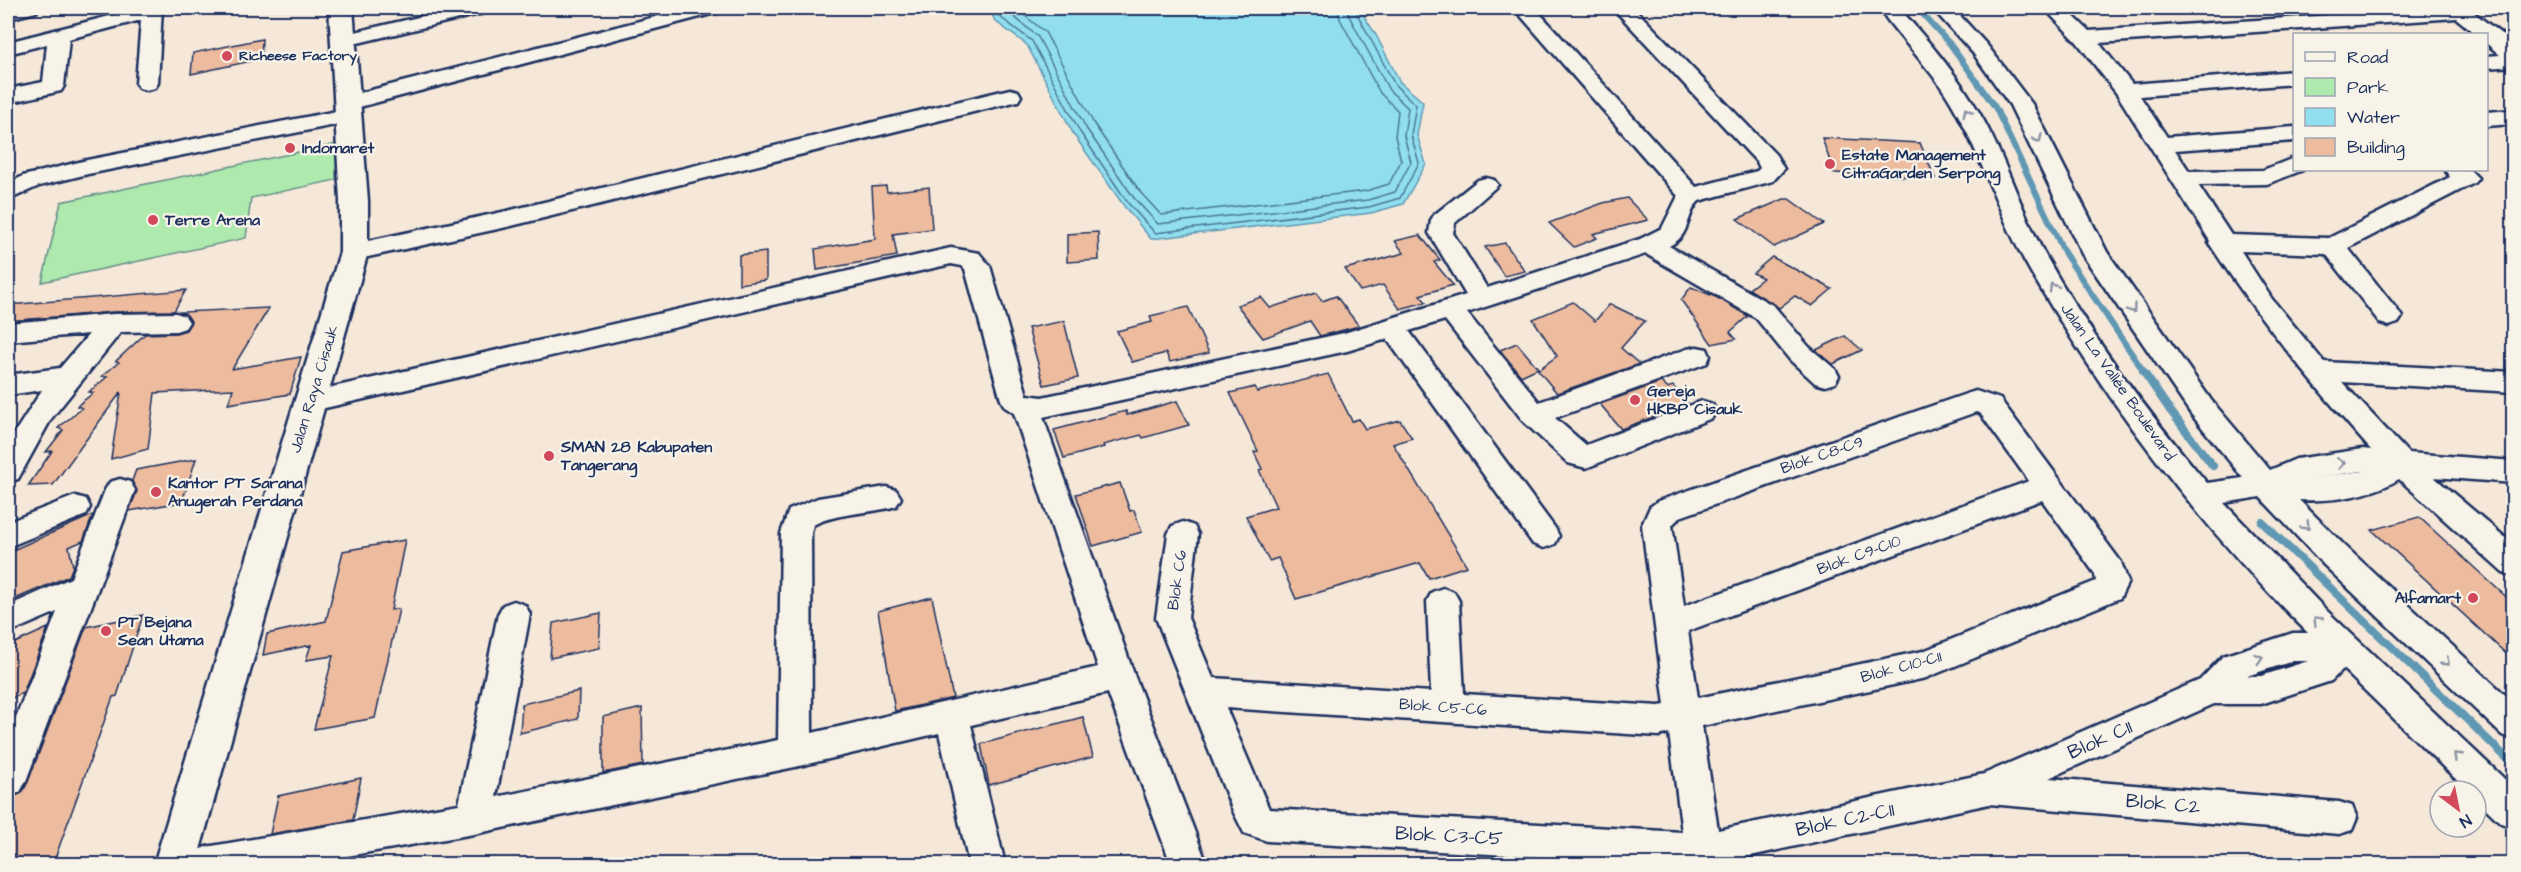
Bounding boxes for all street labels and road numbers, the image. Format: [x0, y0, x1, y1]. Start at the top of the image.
street label: Jalan La Vallée Boulevard [2055, 299, 2181, 465]
street label: Jalan Raya Cisauk [284, 322, 345, 456]
street label: Blok C8-C9 [1778, 431, 1866, 479]
street label: Blok C9-C10 [1814, 530, 1904, 580]
street label: Blok C6 [1162, 549, 1192, 611]
street label: Blok C10-C11 [1858, 646, 1944, 688]
street label: Blok C5-C6 [1398, 693, 1488, 721]
street label: Blok C11 [2063, 713, 2137, 767]
street label: Blok C2 [2125, 787, 2202, 821]
street label: Blok C2-C11 [1793, 796, 1897, 844]
street label: Blok C3-C5 [1394, 819, 1504, 853]

